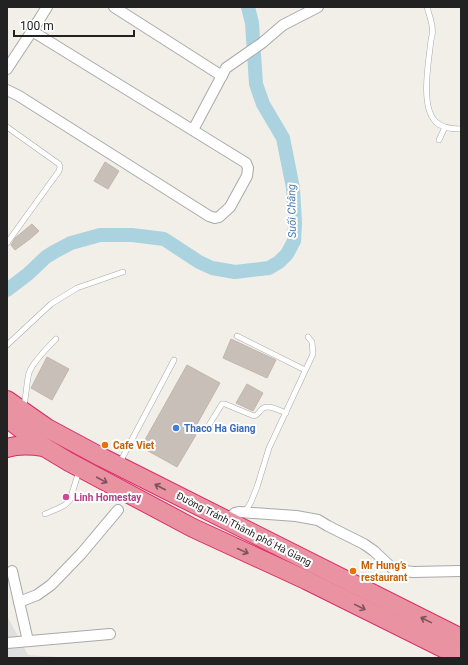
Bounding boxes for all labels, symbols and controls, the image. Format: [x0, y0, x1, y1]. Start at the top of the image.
scale bar [14, 12, 134, 38]
text: 100 m [20, 19, 54, 33]
water label: Suối Châng [285, 184, 299, 238]
marker: Thaco Ha Giang [171, 423, 181, 433]
place label: Thaco Ha Giang [184, 423, 256, 434]
marker: Cafe Viet [100, 440, 110, 450]
place label: Cafe Viet [113, 440, 155, 451]
one-way arrow [96, 477, 108, 484]
one-way arrow [154, 483, 166, 490]
street label: Đường Tránh Thành phố Hà Giang [175, 489, 314, 568]
marker: Linh Homestay [61, 492, 71, 502]
place label: Linh Homestay [74, 492, 142, 503]
one-way arrow [237, 548, 249, 555]
place label: Mr Hung’s restaurant [361, 560, 408, 583]
marker: Mr Hung’s restaurant [348, 566, 358, 576]
one-way arrow [354, 604, 366, 611]
one-way arrow [420, 616, 432, 623]

